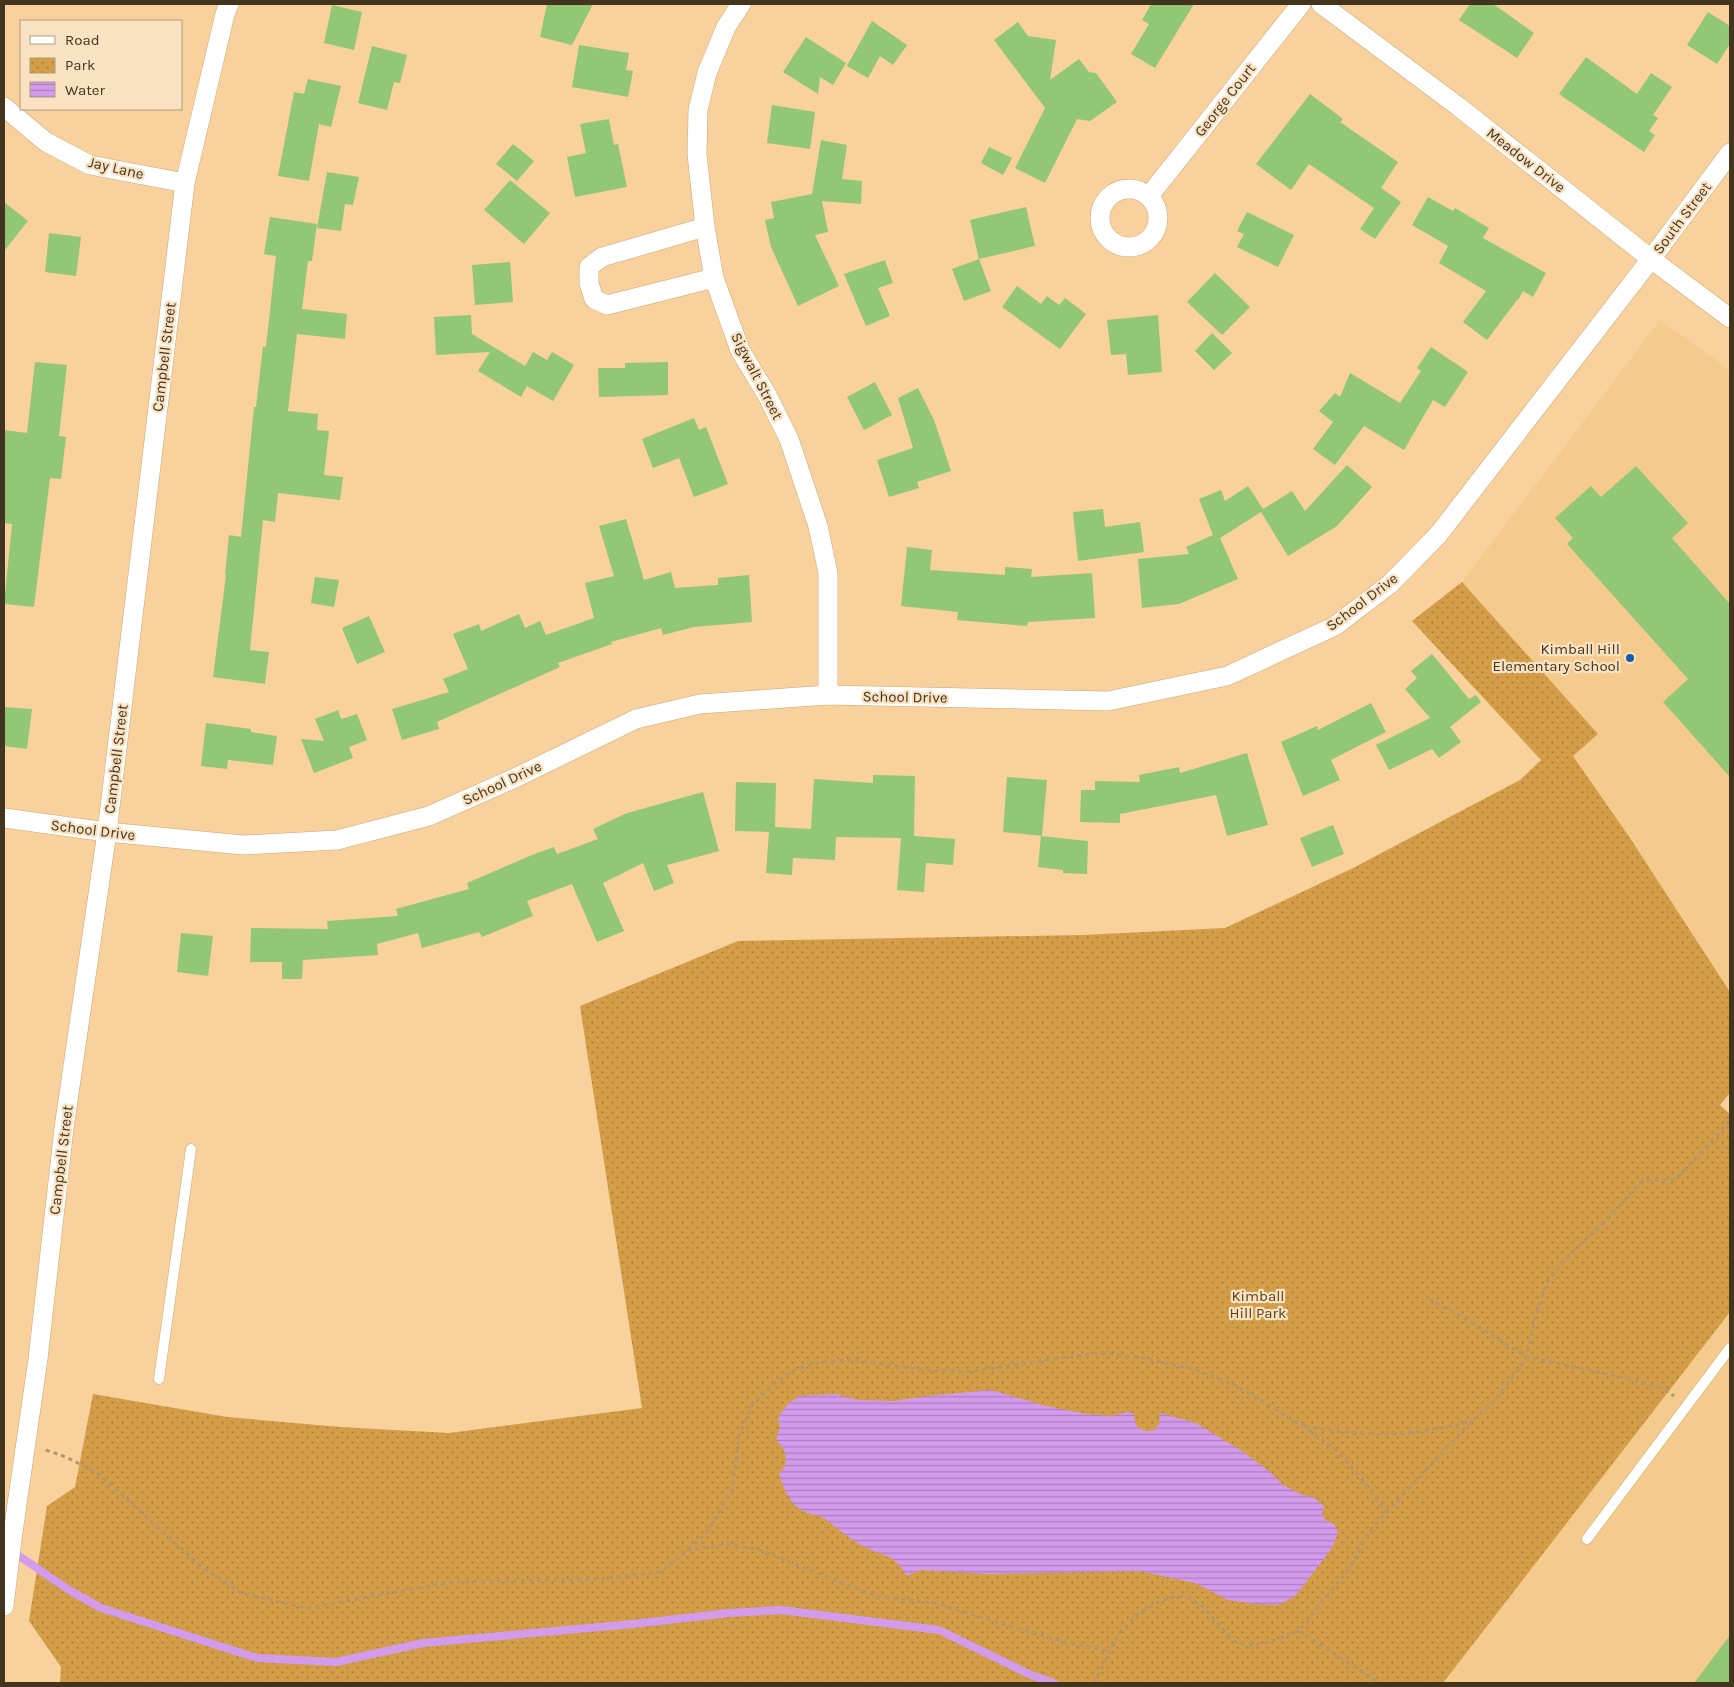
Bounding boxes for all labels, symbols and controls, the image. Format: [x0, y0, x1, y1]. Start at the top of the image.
legend [20, 20, 182, 110]
text: Road [65, 31, 100, 49]
text: Park [65, 56, 95, 74]
street label: George Court [1191, 59, 1259, 140]
text: Water [65, 81, 106, 99]
street label: Meadow Drive [1483, 124, 1569, 196]
street label: Jay Lane [86, 153, 146, 183]
street label: South Street [1649, 178, 1715, 258]
street label: Campbell Street [148, 301, 180, 413]
street label: Sigwalt Street [727, 329, 787, 423]
street label: School Drive [1323, 569, 1401, 635]
place label: Kimball Hill Elementary School [1493, 640, 1620, 675]
marker: Kimball Hill Elementary School [1624, 652, 1636, 664]
street label: School Drive [862, 687, 948, 707]
street label: Campbell Street [100, 703, 132, 815]
street label: School Drive [460, 757, 544, 809]
street label: School Drive [50, 816, 136, 844]
street label: Campbell Street [45, 1104, 77, 1216]
park label: Kimball Hill Park [1230, 1287, 1286, 1322]

